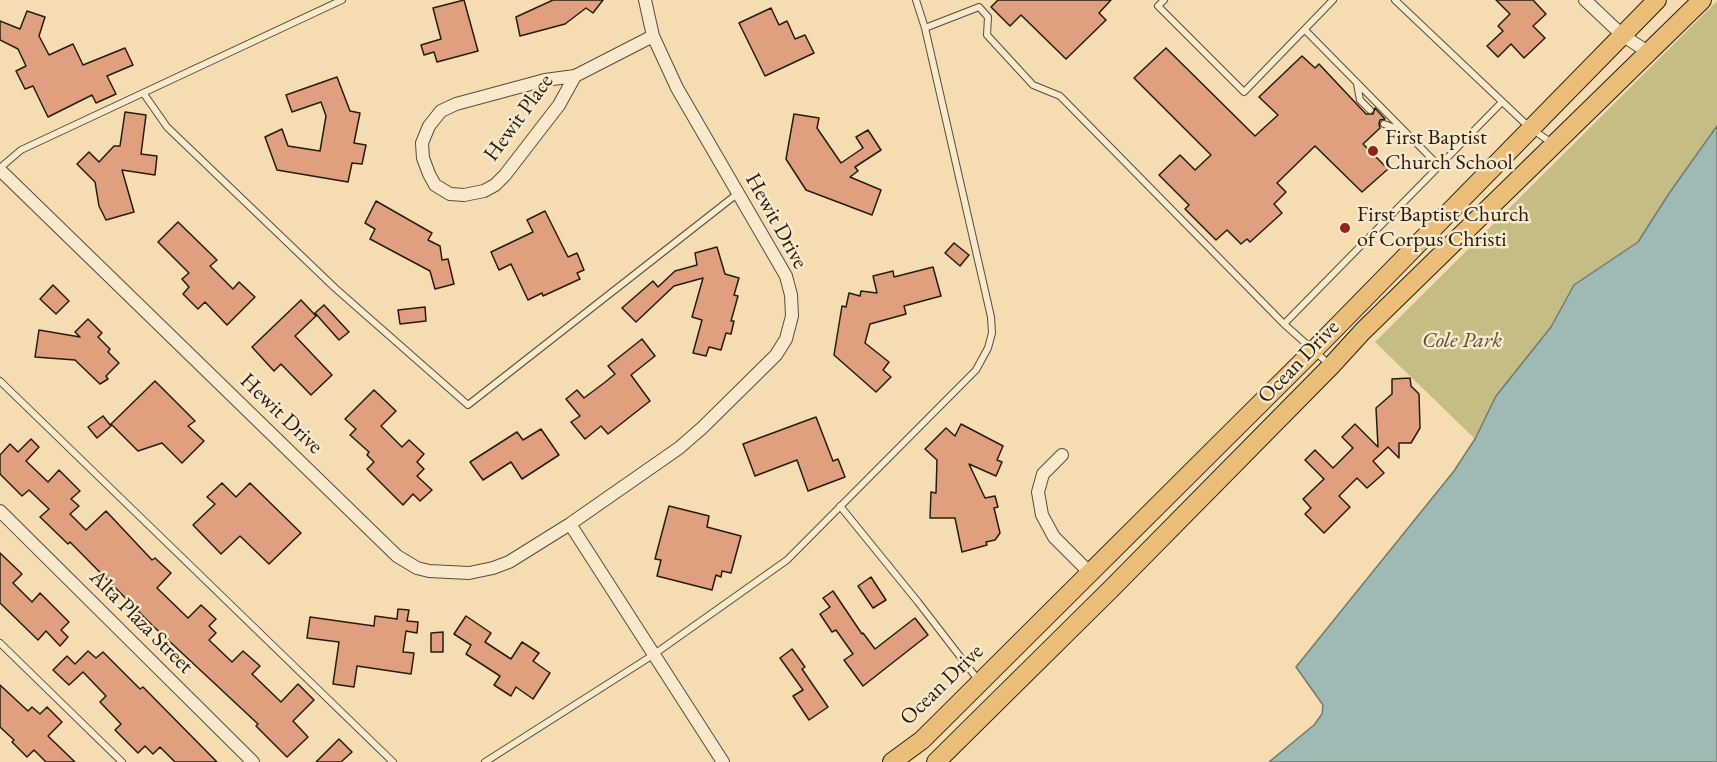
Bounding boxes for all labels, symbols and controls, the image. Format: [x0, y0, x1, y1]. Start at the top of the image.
street label: Hewit Place [479, 69, 559, 167]
place label: First Baptist Church School [1385, 125, 1513, 176]
marker: First Baptist Church School [1366, 144, 1380, 158]
street label: Hewit Drive [739, 169, 813, 273]
place label: First Baptist Church of Corpus Christi [1357, 202, 1529, 254]
marker: First Baptist Church of Corpus Christi [1338, 221, 1352, 235]
street label: Ocean Drive [1253, 315, 1345, 409]
park label: Cole Park [1422, 328, 1502, 354]
street label: Hewit Drive [234, 368, 328, 460]
street label: Alta Plaza Street [84, 565, 198, 679]
street label: Ocean Drive [895, 639, 989, 731]

